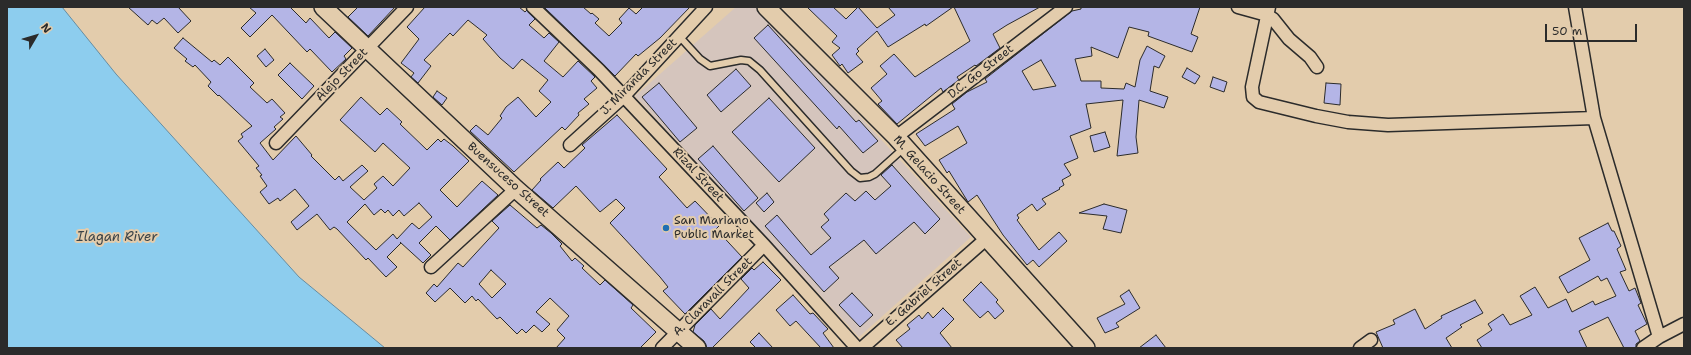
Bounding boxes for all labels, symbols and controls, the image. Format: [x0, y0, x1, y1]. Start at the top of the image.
north arrow [16, 16, 56, 56]
scale bar [1547, 16, 1639, 42]
text: N [37, 20, 54, 36]
text: 50 m [1552, 23, 1582, 39]
street label: J. Miranda Street [598, 36, 680, 118]
street label: D.C. Go Street [945, 42, 1017, 102]
street label: Alejo Street [313, 45, 371, 105]
street label: M. Gelacio Street [890, 133, 968, 217]
street label: Buensuceso Street [464, 139, 552, 221]
street label: Rizal Street [669, 145, 727, 205]
place label: San Mariano Public Market [674, 214, 754, 242]
marker: San Mariano Public Market [661, 223, 671, 233]
water label: Ilagan River [76, 230, 158, 246]
street label: A. Claravall Street [671, 255, 755, 339]
street label: E. Gabriel Street [883, 256, 965, 330]

